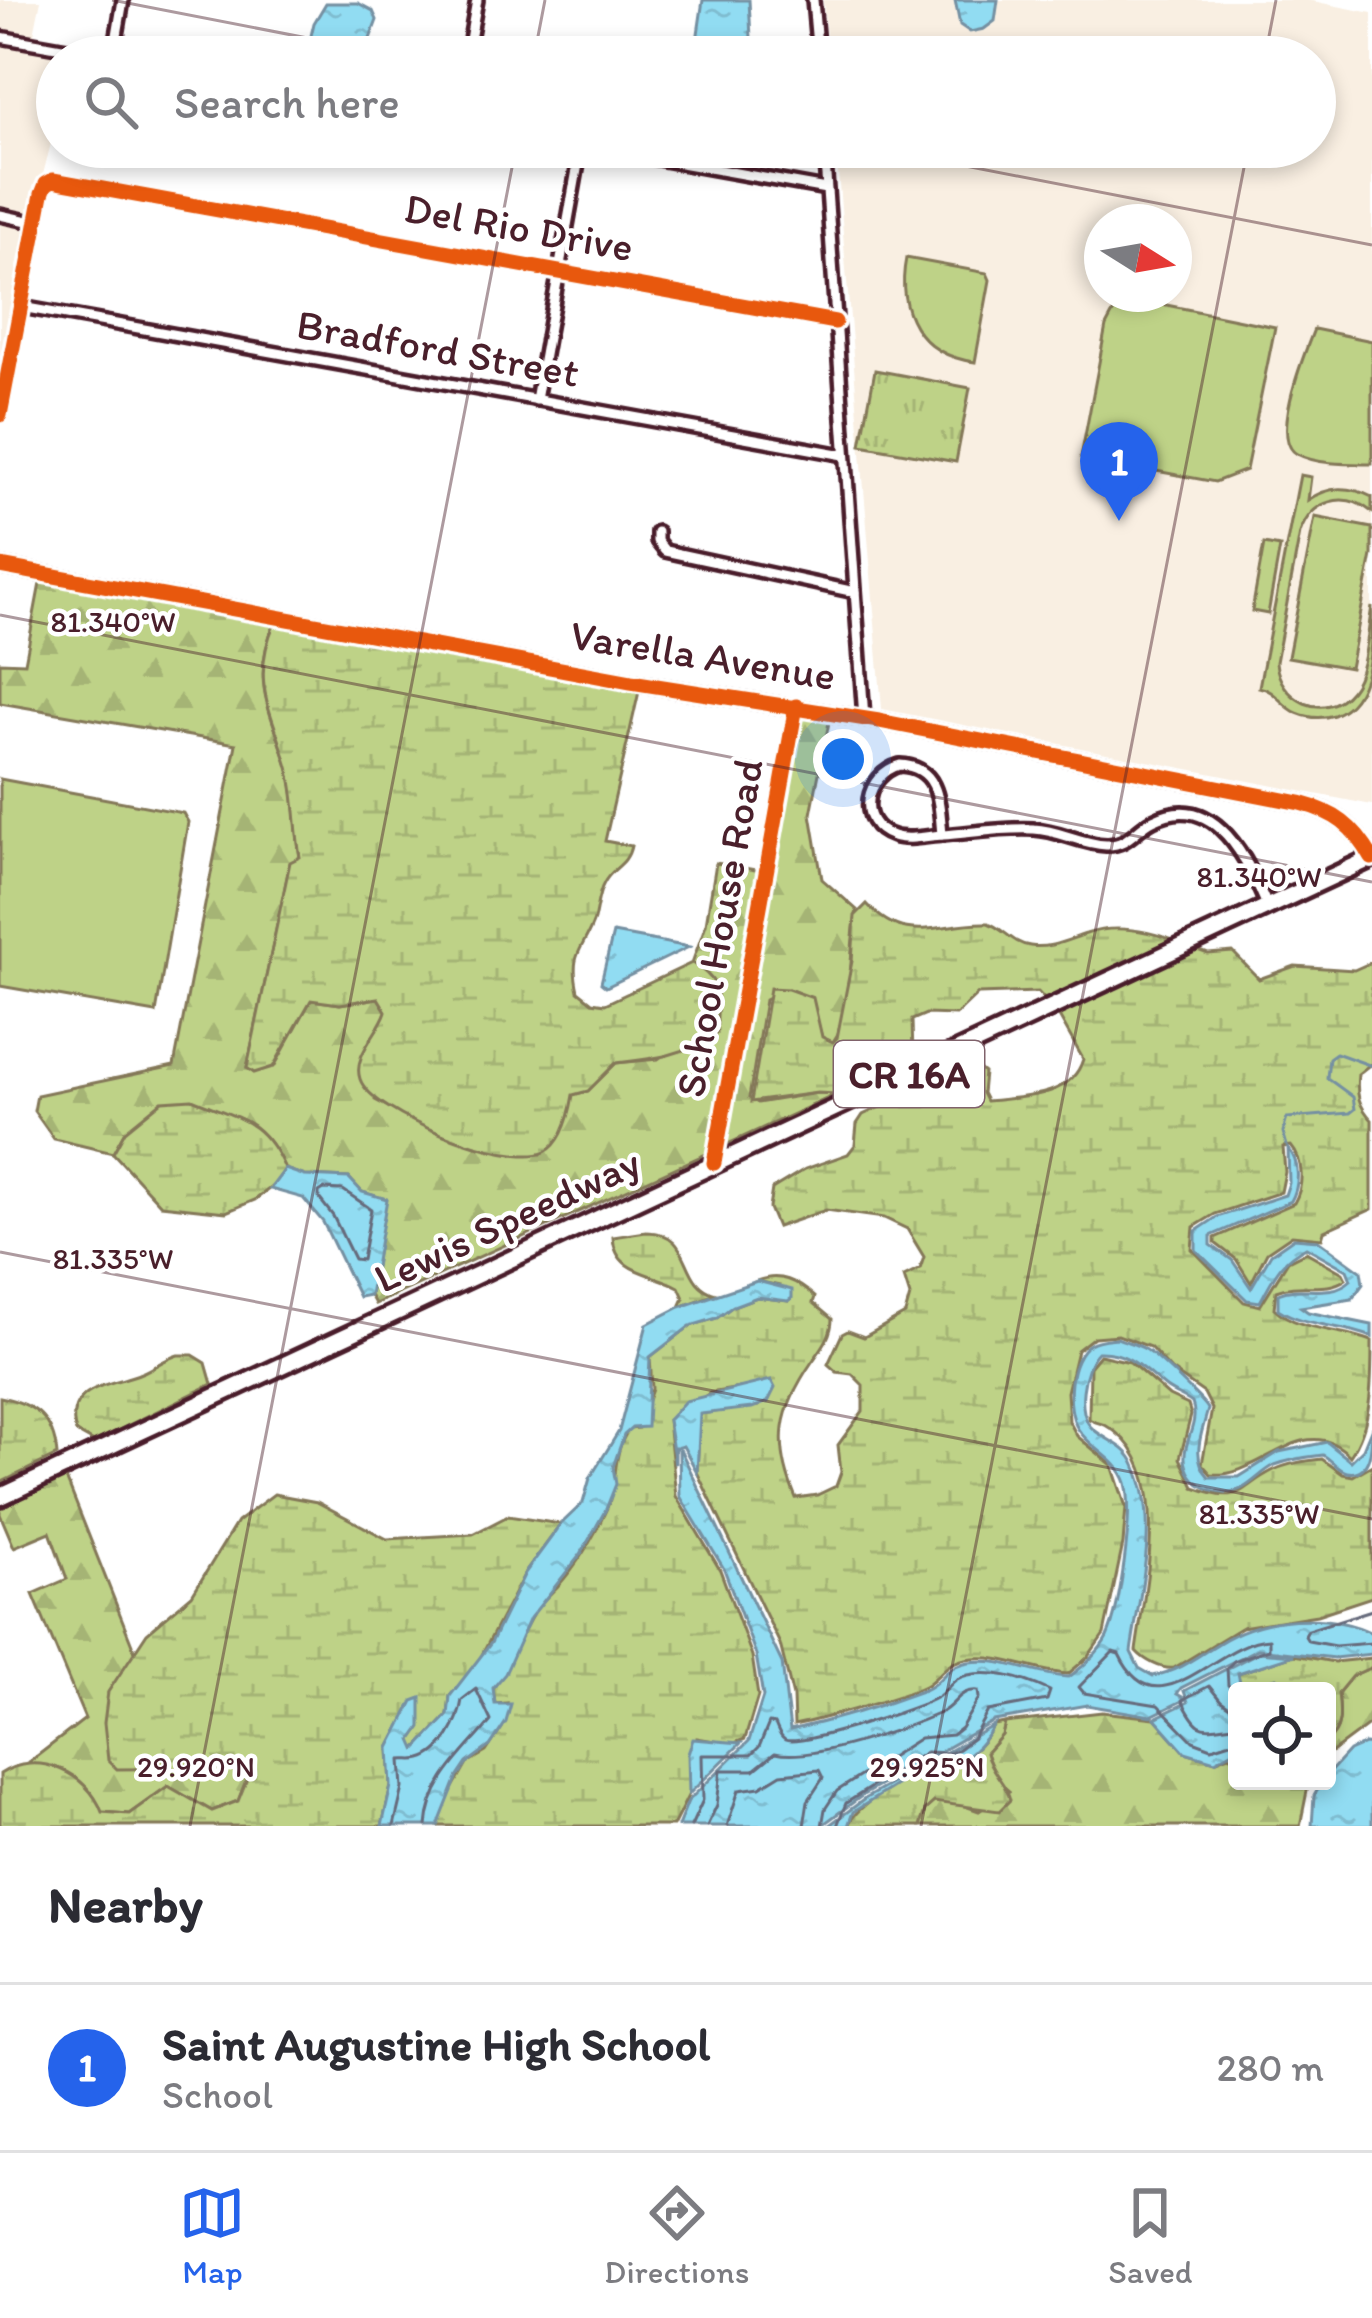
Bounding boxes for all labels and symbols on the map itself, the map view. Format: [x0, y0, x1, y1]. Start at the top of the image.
street label: Del Rio Drive [401, 182, 637, 272]
north arrow [1084, 204, 1192, 312]
street label: Bradford Street [293, 298, 583, 398]
pin: 1 [1080, 422, 1158, 521]
text: 81.340°W [50, 603, 176, 640]
street label: Varella Avenue [567, 609, 839, 701]
your location [813, 729, 873, 789]
street label: School House Road [664, 755, 774, 1101]
text: 81.340°W [1196, 858, 1322, 895]
road number: CR 16A [834, 1041, 984, 1107]
street label: Lewis Speedway [366, 1136, 648, 1304]
text: 81.335°W [53, 1240, 173, 1277]
text: 81.335°W [1199, 1495, 1319, 1532]
text: 29.920°N [137, 1748, 255, 1785]
text: 29.925°N [869, 1748, 985, 1785]

